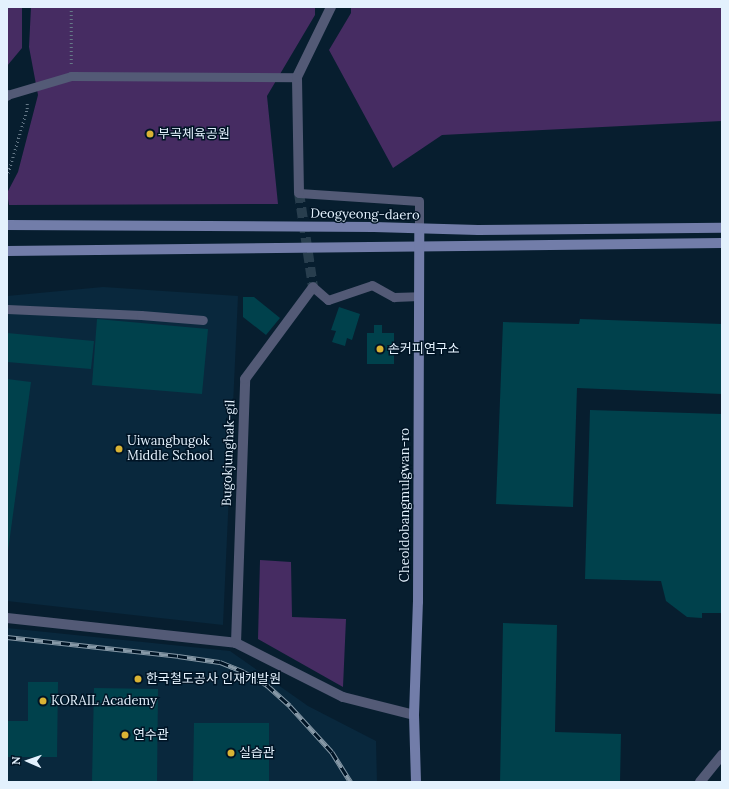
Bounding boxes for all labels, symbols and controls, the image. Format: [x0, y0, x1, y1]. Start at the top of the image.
place label: 부곡체육공원 [158, 126, 230, 142]
marker: 부곡체육공원 [145, 129, 155, 139]
street label: Deogyeong-daero [310, 206, 420, 224]
place label: 손커피연구소 [388, 341, 460, 357]
marker: 손커피연구소 [375, 344, 385, 354]
street label: Bugokjunghak-gil [219, 400, 239, 506]
street label: Cheoldobangmulgwan-ro [397, 428, 413, 582]
place label: Uiwangbugok Middle School [127, 434, 213, 465]
marker: Uiwangbugok Middle School [114, 444, 124, 454]
place label: 한국철도공사 인재개발원 [146, 671, 281, 687]
marker: 한국철도공사 인재개발원 [133, 674, 143, 684]
place label: KORAIL Academy [51, 693, 157, 709]
marker: KORAIL Academy [38, 696, 48, 706]
place label: 연수관 [133, 727, 169, 743]
marker: 연수관 [120, 730, 130, 740]
north arrow [8, 741, 48, 781]
place label: 실습관 [239, 745, 275, 761]
marker: 실습관 [226, 748, 236, 758]
text: N [9, 756, 23, 765]

